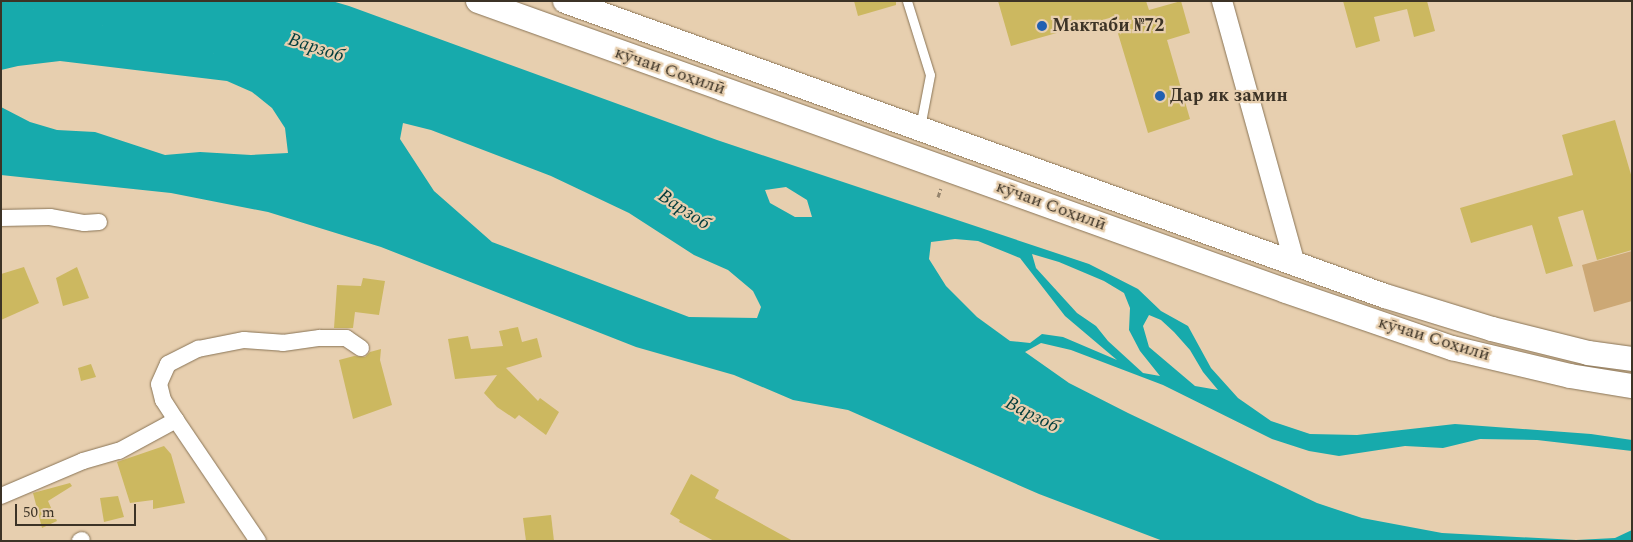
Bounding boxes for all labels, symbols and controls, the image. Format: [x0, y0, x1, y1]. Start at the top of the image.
place label: Мактаби №72 [1052, 15, 1164, 37]
marker: Мактаби №72 [1036, 20, 1048, 32]
water label: Варзоб [285, 28, 347, 68]
street label: кӯчаи Соҳилӣ [612, 42, 728, 100]
place label: Дар як замин [1170, 85, 1288, 107]
marker: Дар як замин [1154, 90, 1166, 102]
street label: кӯчаи Соҳилӣ [993, 176, 1109, 236]
water label: Варзоб [654, 185, 714, 235]
street label: кӯчаи Соҳилӣ [1375, 312, 1493, 366]
water label: Варзоб [1001, 392, 1063, 438]
scale bar [18, 494, 139, 526]
text: 50 m [23, 501, 55, 524]

